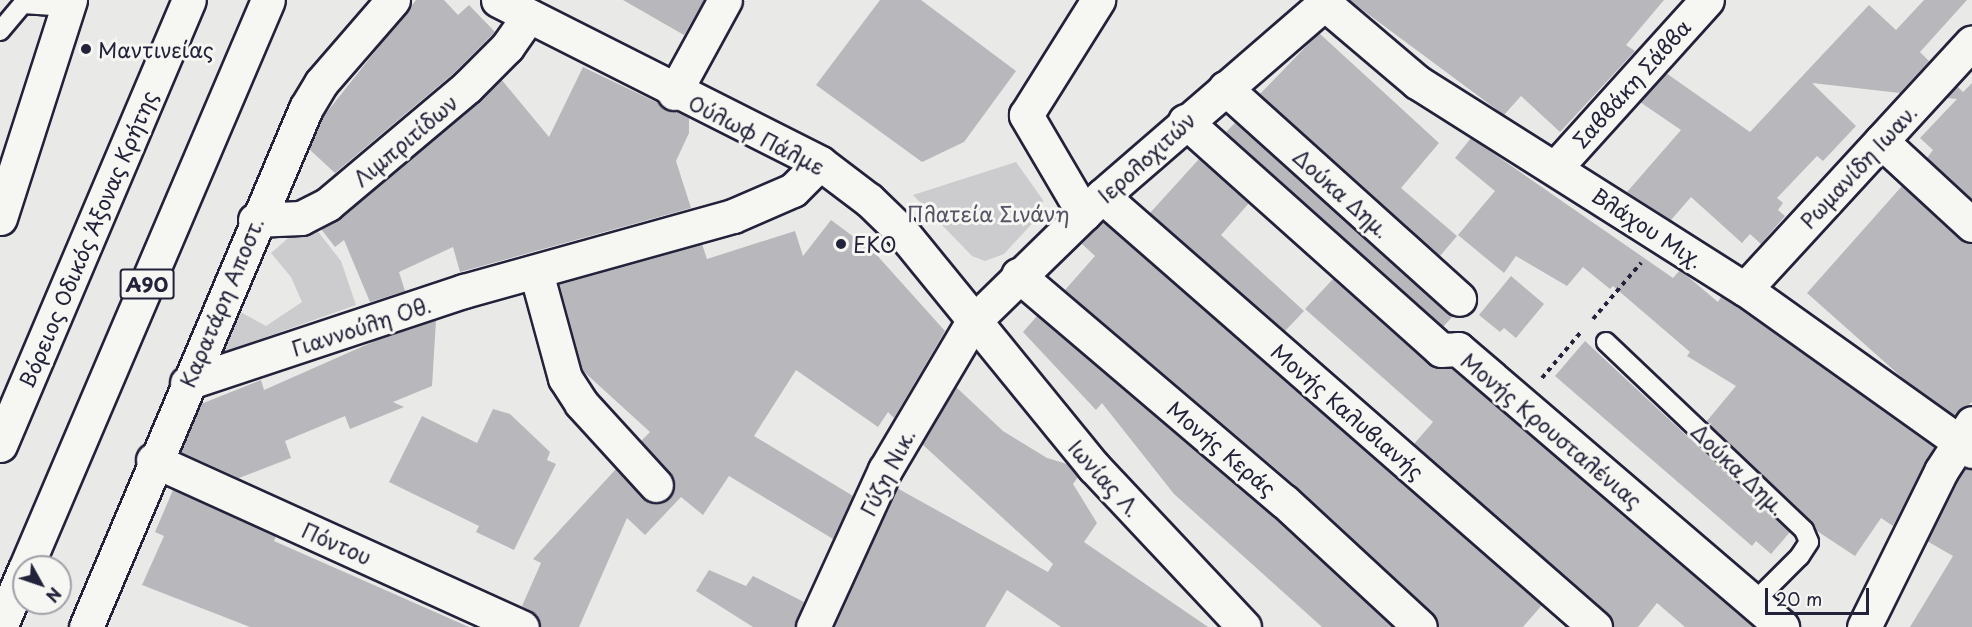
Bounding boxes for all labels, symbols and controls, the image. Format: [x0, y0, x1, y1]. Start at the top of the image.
street label: Σαββάκη Σάββα [1567, 14, 1695, 152]
place label: Μαντινείας [98, 36, 214, 62]
marker: Μαντινείας [79, 42, 93, 56]
street label: Βόρειος Οδικός Άξονας Κρήτης [13, 86, 161, 392]
street label: Λιμπριτίδων [348, 89, 462, 191]
street label: Ούλωφ Πάλμε [685, 89, 829, 179]
street label: Ρωμανίδη Ιωαν. [1794, 99, 1922, 233]
street label: Ιερολοχιτών [1092, 107, 1200, 207]
street label: Δούκα Δημ. [1288, 143, 1396, 243]
street label: Βλάχου Μιχ. [1588, 182, 1708, 272]
park label: Πλατεία Σινάνη [906, 200, 1070, 226]
street label: Καρατάρη Αποστ. [174, 213, 268, 391]
place label: EKO [853, 231, 897, 257]
marker: EKO [834, 237, 848, 251]
road number: Α90 [118, 267, 176, 301]
street label: Γιαννούλη Οθ. [288, 292, 434, 360]
street label: Μονής Καλυβιανής [1266, 338, 1430, 484]
street label: Μονής Κρουσταλένιας [1456, 347, 1648, 513]
street label: Μονής Κεράς [1162, 395, 1282, 501]
street label: Δούκα Δημ. [1686, 418, 1792, 520]
street label: Γύζη Νικ. [854, 424, 920, 520]
street label: Ιωνίας Λ. [1064, 434, 1146, 522]
street label: Πόντου [298, 517, 376, 569]
north arrow [12, 555, 72, 615]
scale bar [1768, 576, 1872, 614]
text: N [41, 583, 68, 608]
text: 20 m [1776, 585, 1822, 612]

